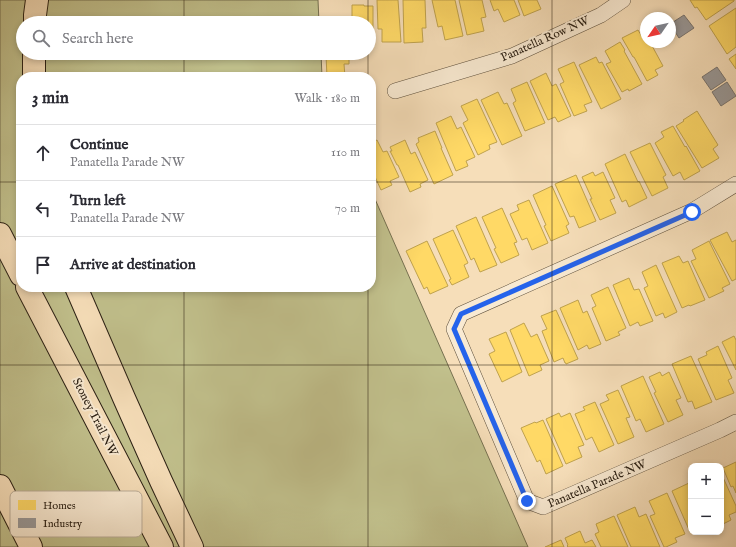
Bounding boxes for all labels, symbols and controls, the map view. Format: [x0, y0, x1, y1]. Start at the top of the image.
north arrow [640, 12, 676, 48]
street label: Panatella Row NW [498, 13, 592, 65]
search box [16, 16, 376, 60]
icon: search [30, 27, 52, 49]
text: Search here [62, 29, 133, 48]
text: 3 min [32, 88, 69, 109]
text: Walk · 180 m [295, 90, 360, 107]
text: Continue [70, 135, 128, 154]
icon: ahead [32, 142, 54, 164]
text: 110 m [331, 144, 360, 161]
text: Panatella Parade NW [70, 154, 184, 171]
text: Turn left [70, 191, 126, 210]
icon: left [32, 198, 54, 220]
text: 70 m [335, 200, 360, 217]
route start [683, 203, 701, 221]
text: Panatella Parade NW [70, 210, 184, 227]
icon: arrive [32, 254, 54, 276]
text: Arrive at destination [70, 255, 196, 274]
street label: Stoney Trail NW [69, 376, 121, 459]
street label: Panatella Parade NW [545, 456, 649, 512]
map controls [688, 463, 724, 535]
button: + [688, 463, 724, 499]
legend [10, 491, 142, 537]
route end [518, 492, 536, 510]
text: Homes [43, 499, 76, 513]
button: − [688, 499, 724, 535]
text: Industry [43, 517, 83, 531]

